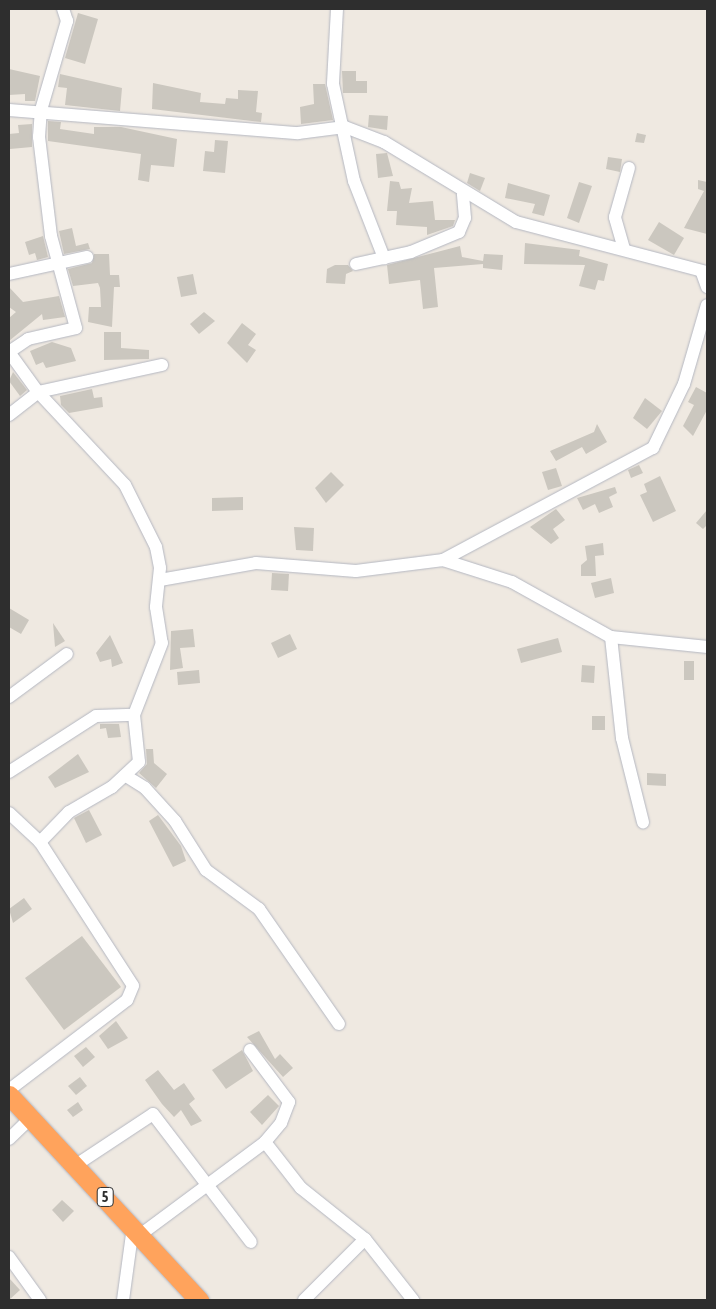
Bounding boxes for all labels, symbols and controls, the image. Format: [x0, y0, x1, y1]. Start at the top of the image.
road number: 5 [96, 1186, 114, 1208]

